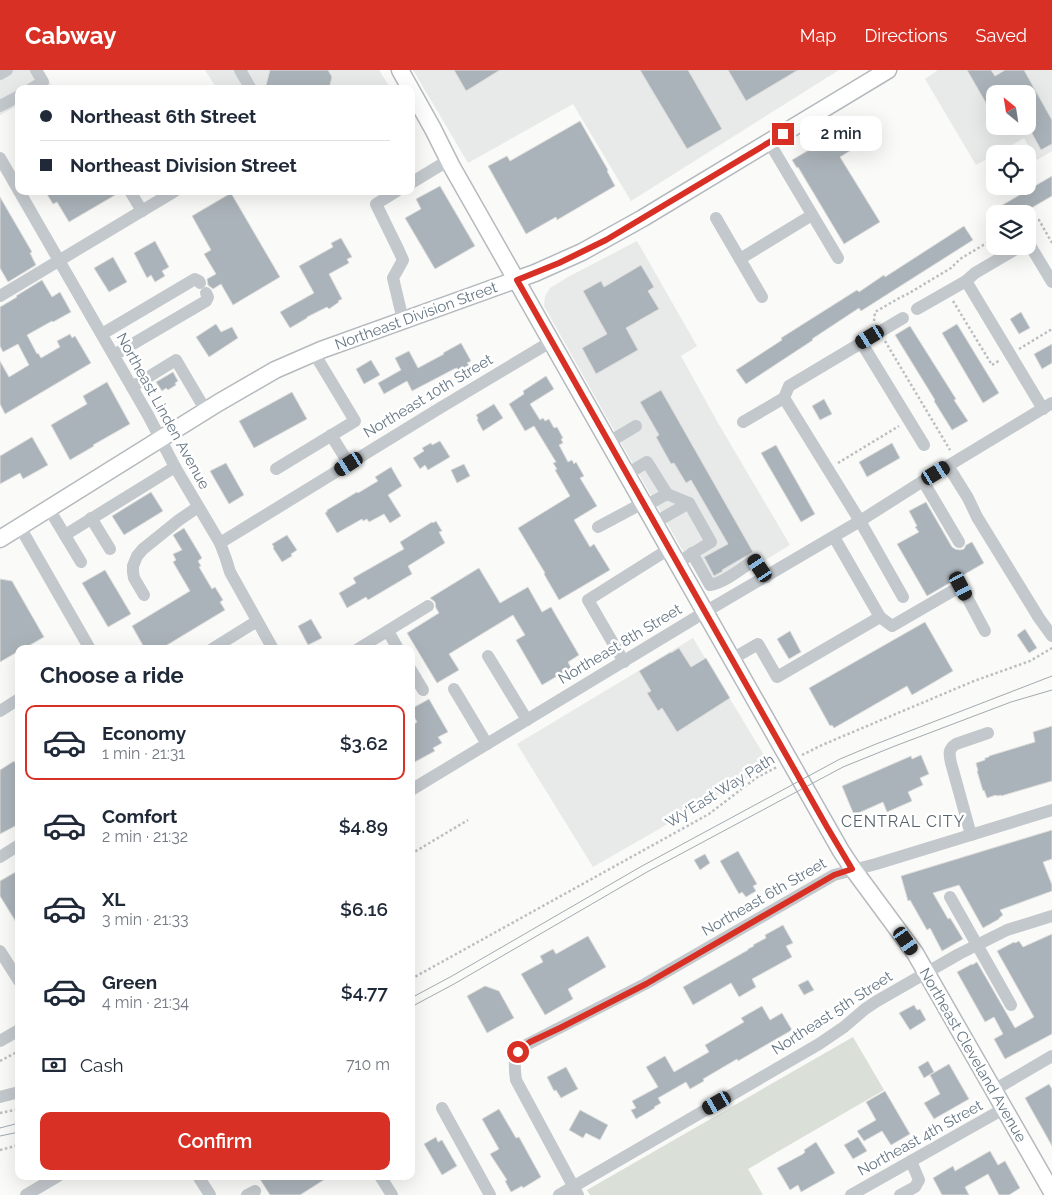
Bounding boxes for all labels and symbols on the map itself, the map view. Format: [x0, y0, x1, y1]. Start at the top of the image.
north arrow [986, 85, 1036, 135]
callout: 2 min [800, 116, 883, 152]
route end [772, 123, 794, 145]
street label: Northeast Division Street [332, 278, 500, 354]
car [853, 323, 886, 351]
street label: Northeast Linden Avenue [112, 330, 214, 493]
street label: Northeast 10th Street [360, 350, 496, 442]
car [332, 450, 365, 478]
car [919, 459, 952, 487]
car [745, 551, 774, 585]
car [947, 569, 974, 603]
street label: Northeast 8th Street [555, 600, 685, 688]
street label: Wy'East Way Path [662, 750, 778, 832]
district label: CENTRAL CITY [841, 812, 965, 831]
street label: Northeast 6th Street [699, 854, 829, 940]
car [891, 924, 920, 958]
street label: Northeast Cleveland Avenue [916, 965, 1030, 1146]
street label: Northeast 5th Street [768, 967, 896, 1059]
route start [507, 1041, 529, 1063]
car [700, 1089, 733, 1117]
street label: Northeast 4th Street [854, 1096, 986, 1180]

